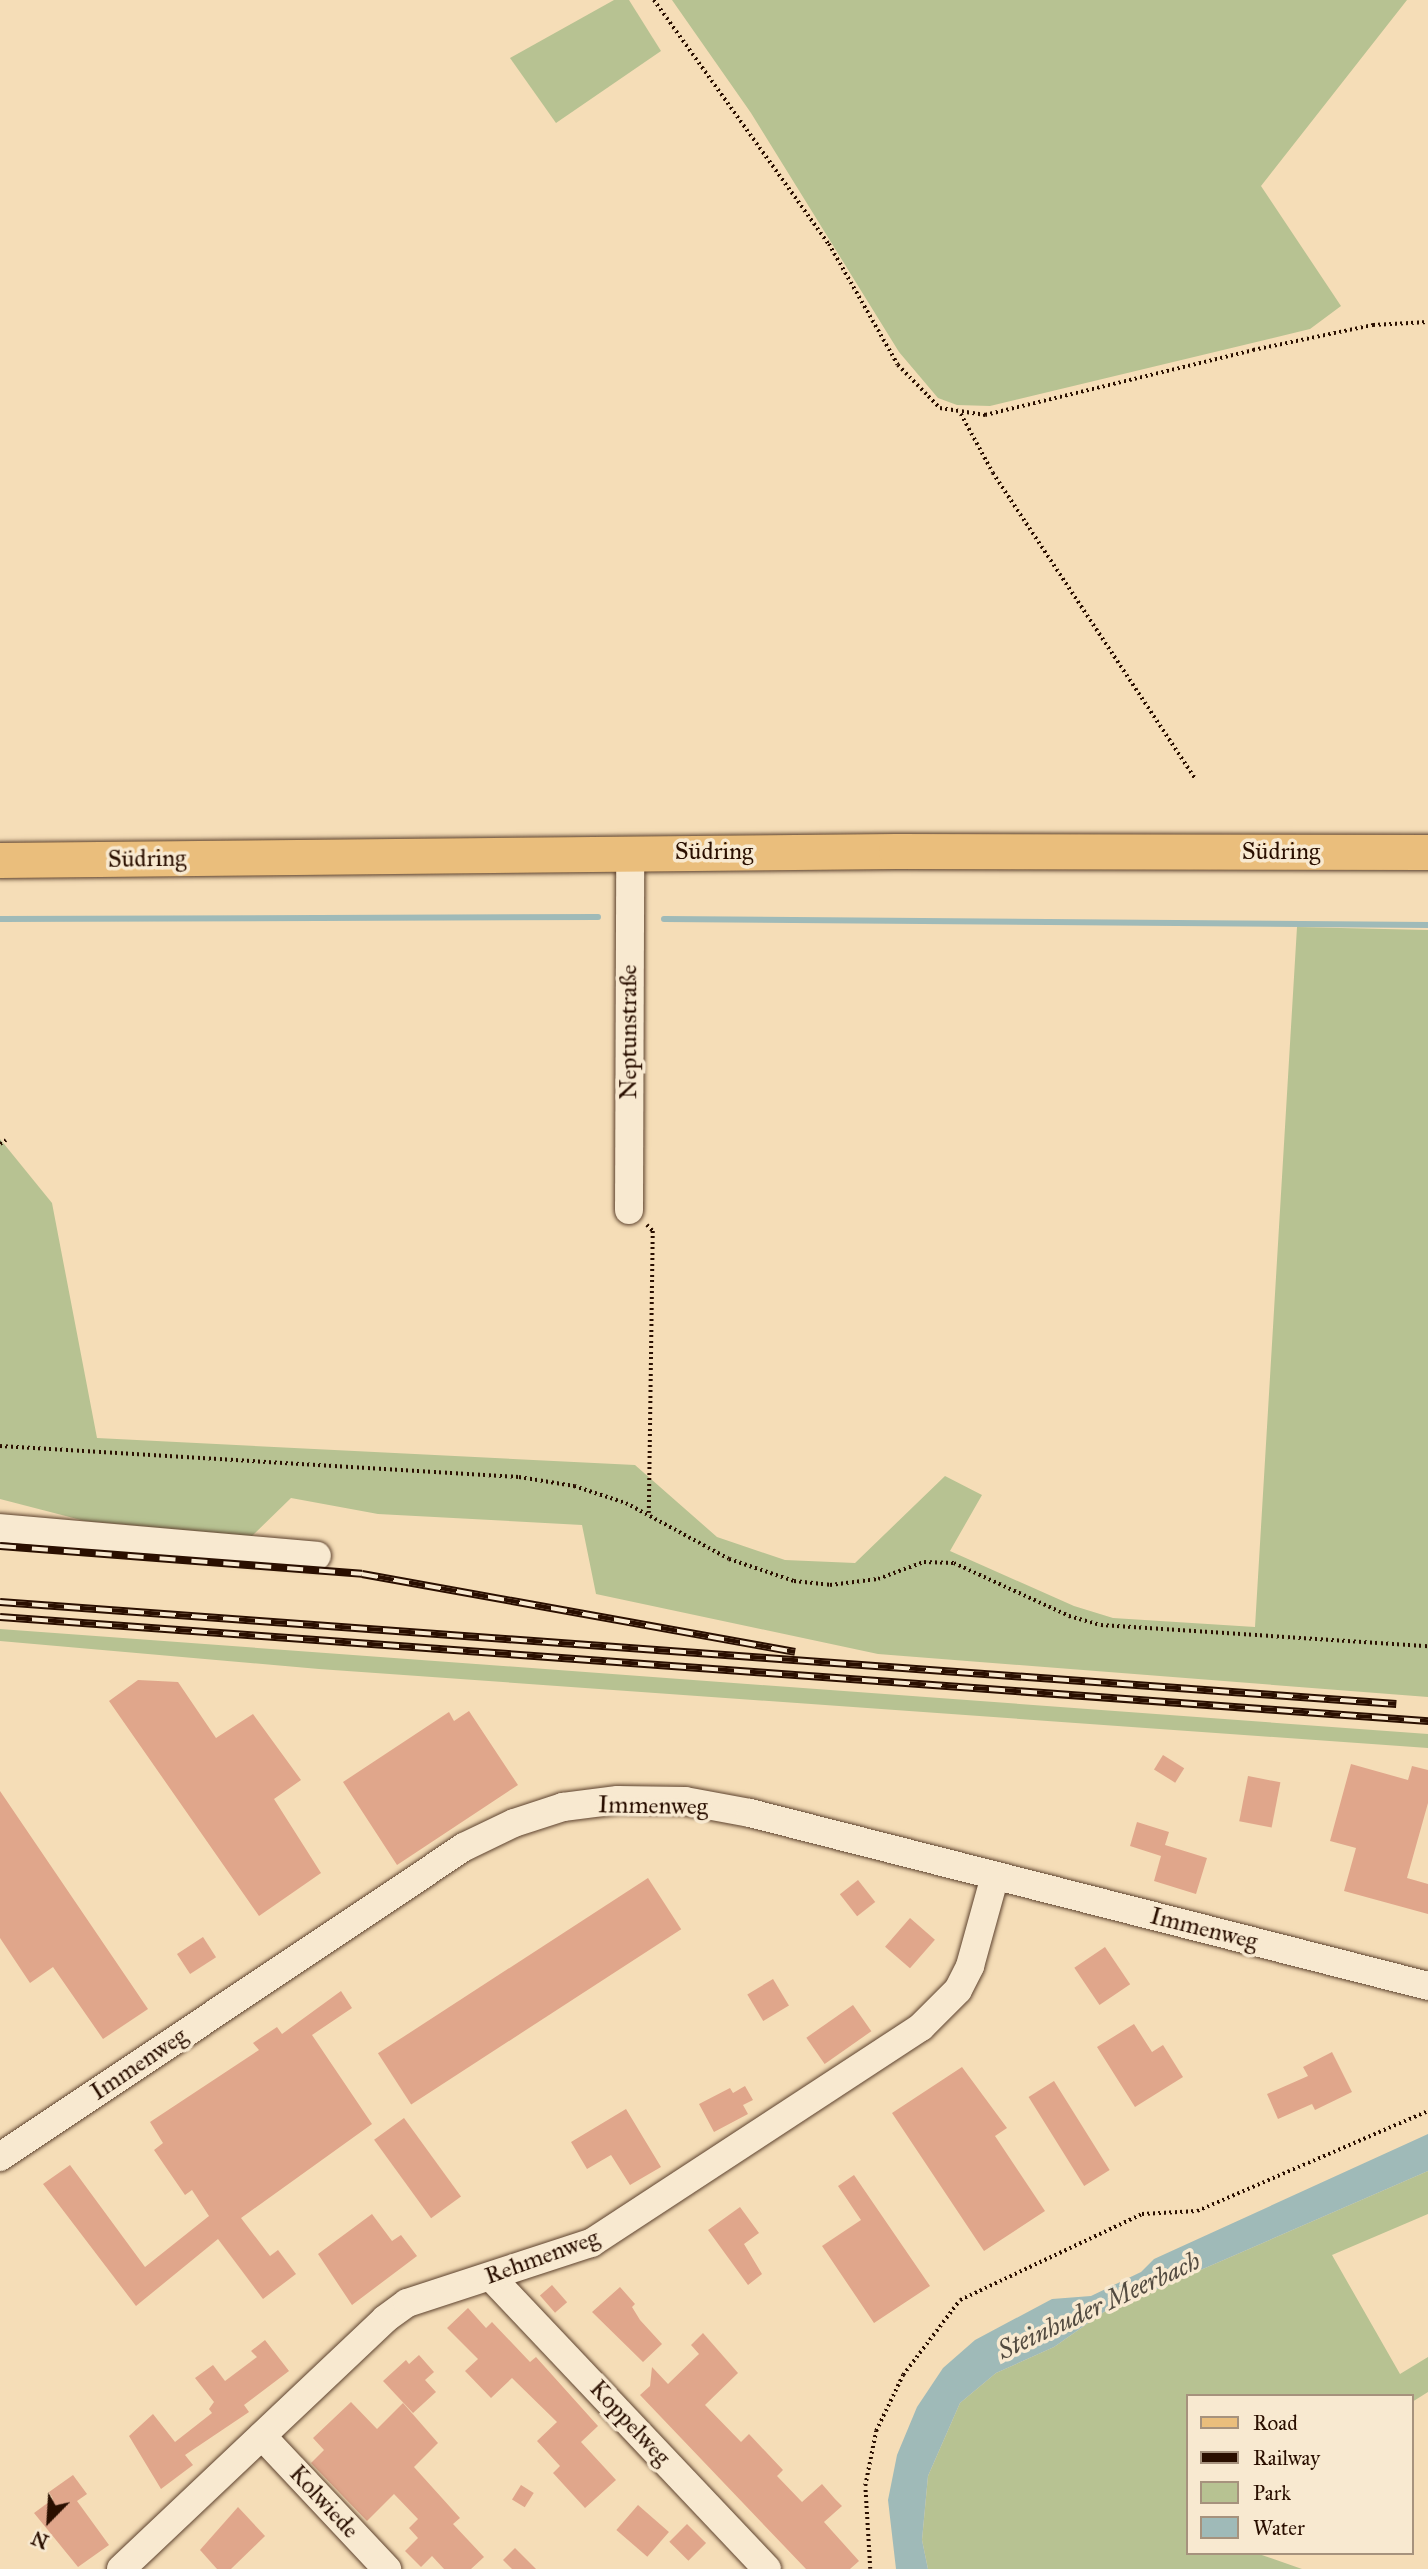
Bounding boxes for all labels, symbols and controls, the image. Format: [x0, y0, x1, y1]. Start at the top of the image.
street label: Südring [675, 838, 753, 866]
street label: Südring [1242, 838, 1320, 866]
street label: Südring [108, 844, 186, 874]
street label: Neptunstraße [615, 964, 643, 1100]
street label: Immenweg [598, 1791, 708, 1821]
street label: Immenweg [1147, 1902, 1261, 1956]
street label: Immenweg [85, 2021, 193, 2107]
street label: Rehmenweg [481, 2223, 603, 2291]
water label: Steinhuder Meerbach [993, 2245, 1205, 2367]
street label: Koppelweg [583, 2374, 677, 2472]
legend [1186, 2394, 1414, 2555]
text: Road [1253, 2410, 1298, 2436]
text: Railway [1253, 2445, 1320, 2471]
street label: Kolwiede [283, 2459, 365, 2545]
text: Park [1253, 2480, 1291, 2506]
north arrow [14, 2485, 84, 2555]
text: Water [1253, 2515, 1305, 2541]
text: N [28, 2526, 52, 2553]

